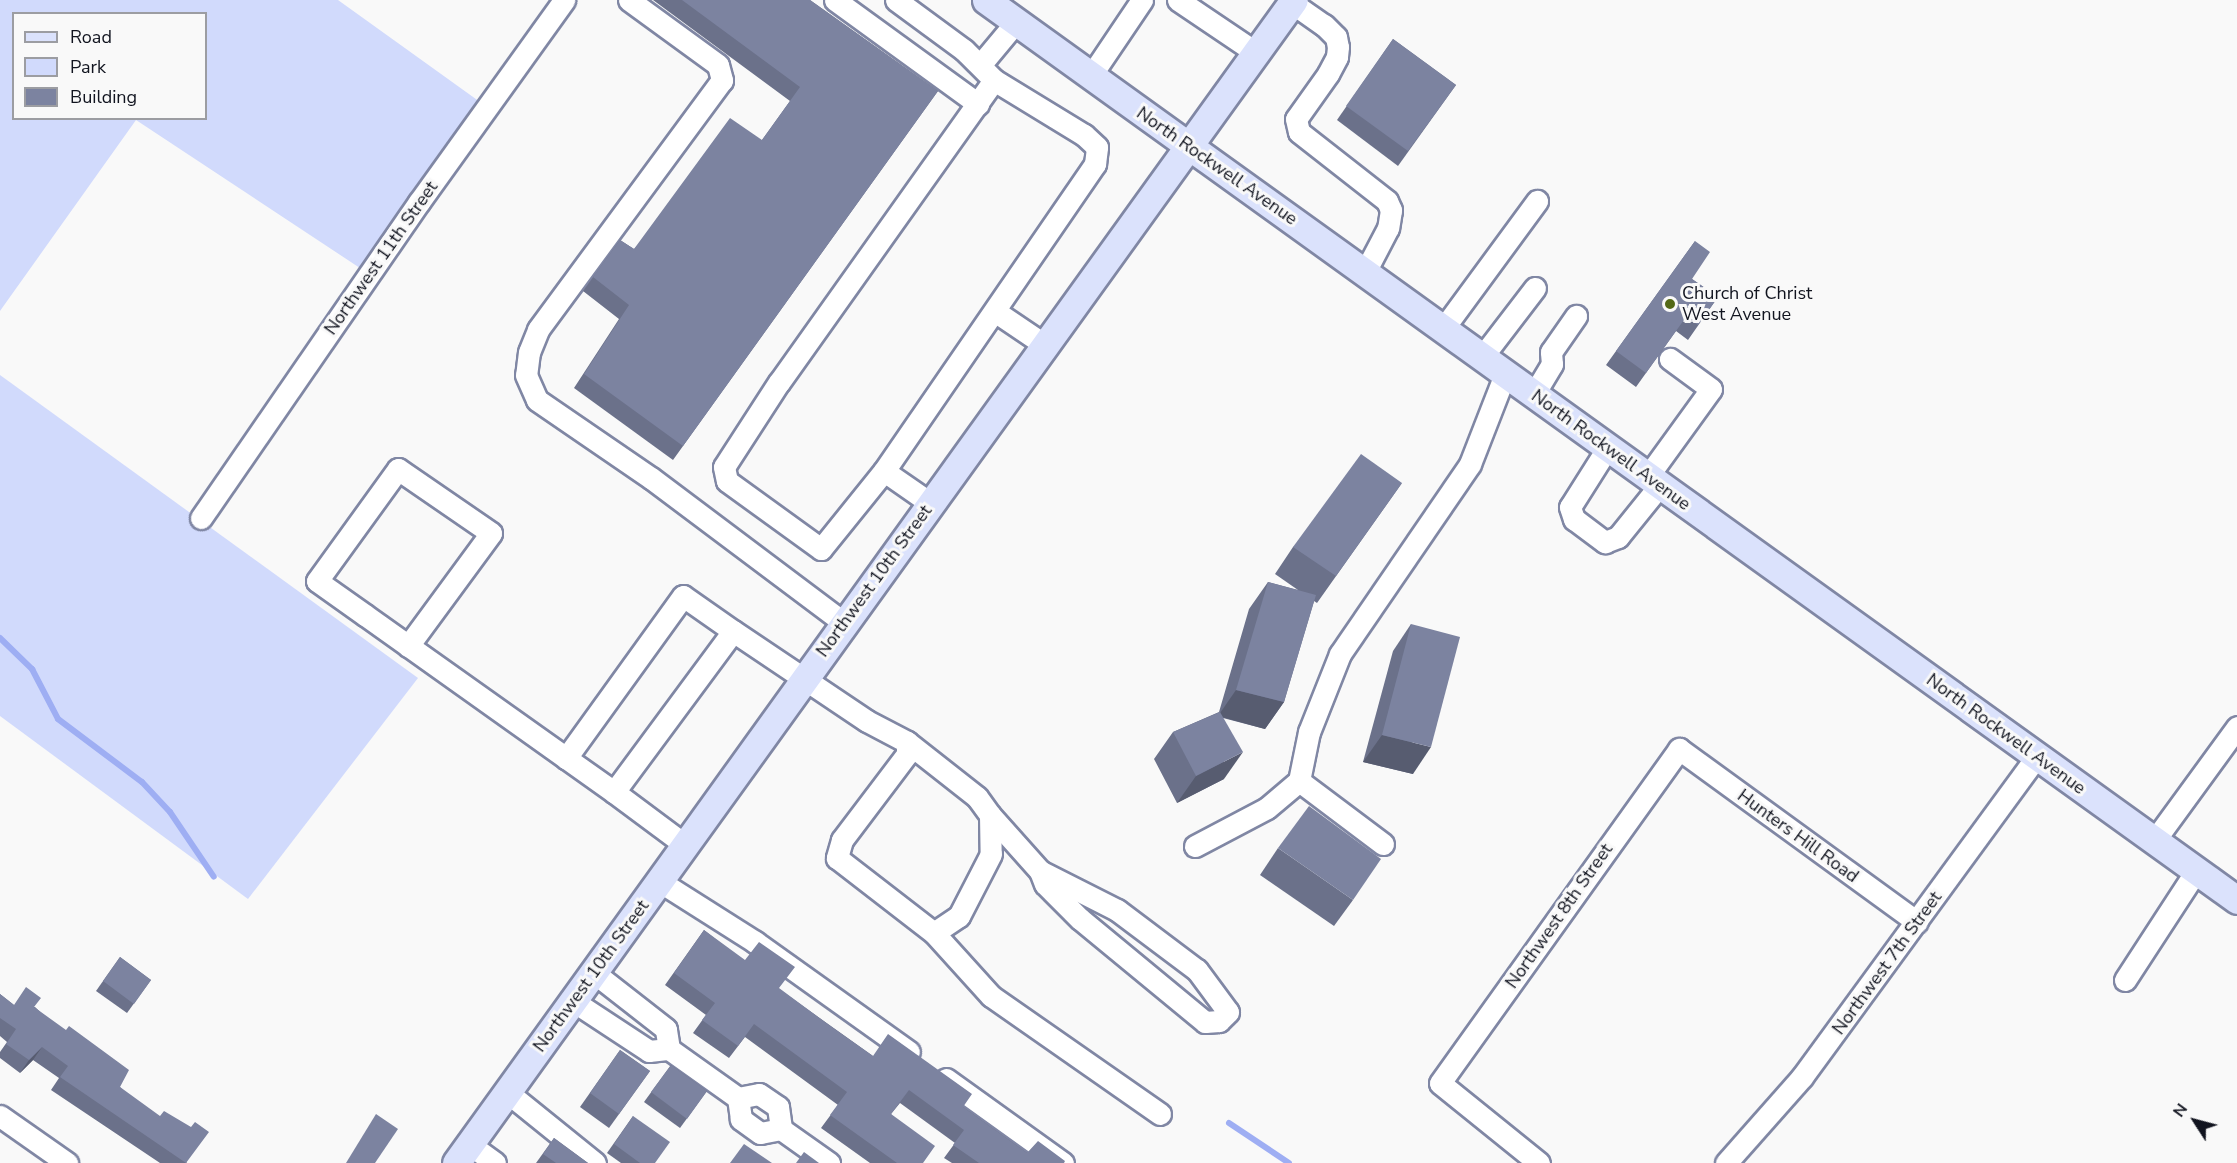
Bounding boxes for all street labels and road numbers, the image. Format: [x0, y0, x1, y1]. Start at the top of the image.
street label: North Rockwell Avenue [1132, 102, 1302, 230]
street label: Northwest 11th Street [320, 177, 442, 339]
street label: North Rockwell Avenue [1527, 385, 1695, 515]
street label: Northwest 10th Street [812, 501, 936, 661]
street label: North Rockwell Avenue [1922, 669, 2090, 799]
street label: Hunters Hill Road [1733, 785, 1863, 887]
street label: Northwest 8th Street [1501, 839, 1617, 993]
street label: Northwest 7th Street [1828, 887, 1946, 1039]
street label: Northwest 10th Street [529, 896, 653, 1056]

